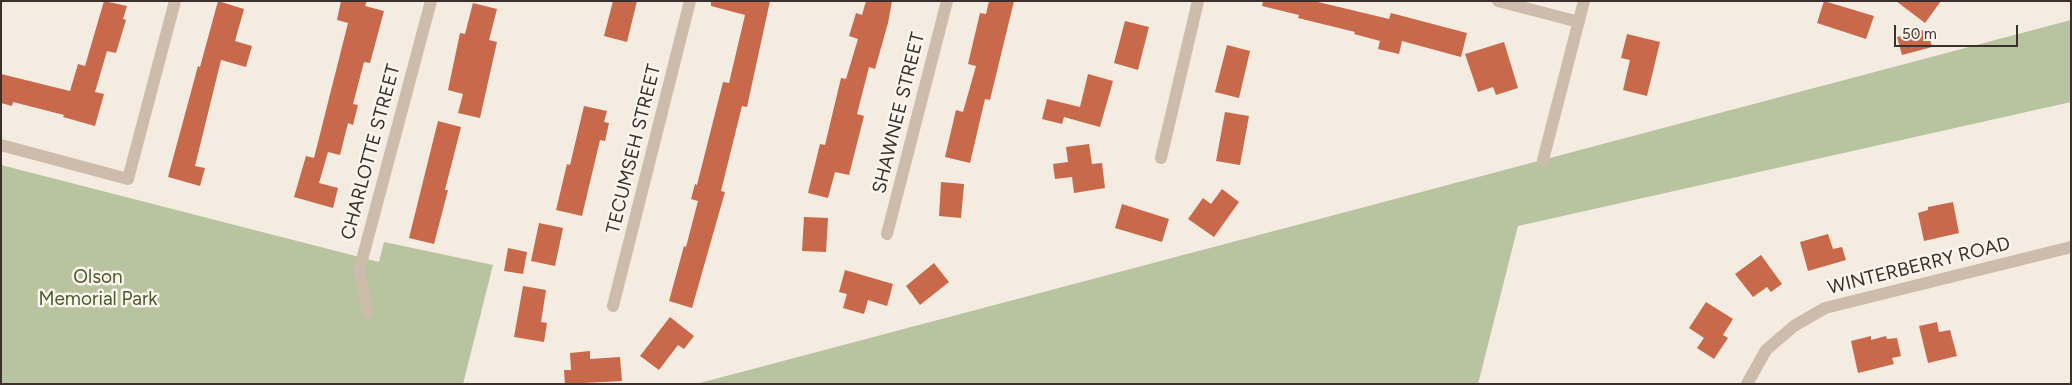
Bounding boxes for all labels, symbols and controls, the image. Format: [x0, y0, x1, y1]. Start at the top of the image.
scale bar [1897, 15, 2021, 47]
text: 50 m [1902, 25, 1937, 43]
street label: SHAWNEE STREET [868, 30, 930, 196]
street label: CHARLOTTE STREET [337, 62, 405, 242]
street label: TECUMSEH STREET [602, 62, 666, 236]
street label: WINTERBERRY ROAD [1825, 232, 2013, 300]
park label: Olson Memorial Park [38, 266, 158, 310]

